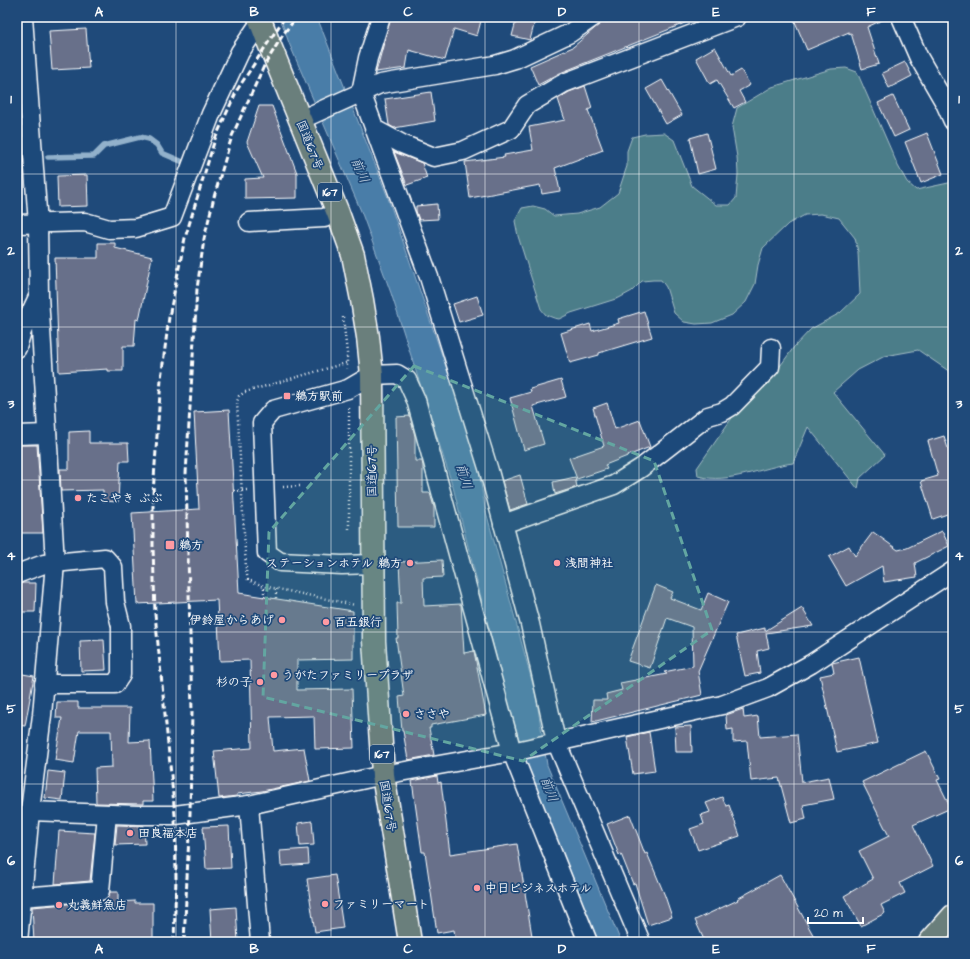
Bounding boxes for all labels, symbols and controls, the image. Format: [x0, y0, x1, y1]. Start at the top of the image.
text: A [95, 3, 104, 21]
text: B [249, 3, 259, 21]
text: C [403, 3, 413, 21]
text: D [558, 3, 567, 21]
text: E [712, 3, 720, 21]
text: F [866, 3, 876, 21]
text: 1 [10, 90, 12, 108]
text: 1 [958, 90, 960, 108]
street label: 国道167号 [292, 118, 327, 173]
water label: 前川 [347, 155, 373, 186]
road number: 167 [318, 183, 342, 201]
text: 2 [6, 242, 15, 260]
text: 2 [954, 242, 963, 260]
place label: 鵜方駅前 [295, 388, 343, 405]
marker: 鵜方駅前 [282, 391, 292, 401]
text: 3 [7, 395, 15, 413]
text: 3 [955, 395, 963, 413]
street label: 国道167号 [364, 445, 381, 497]
water label: 前川 [452, 461, 476, 491]
place label: たこやき ぶぶ [86, 490, 163, 507]
marker: たこやき ぶぶ [73, 493, 83, 503]
place label: 鵜方 [179, 537, 203, 554]
marker: 鵜方 [164, 539, 176, 551]
text: 4 [7, 547, 16, 565]
text: 4 [955, 547, 964, 565]
place label: ステーションホテル 鵜方 [266, 555, 402, 572]
place label: 浅間神社 [565, 555, 613, 572]
marker: ステーションホテル 鵜方 [405, 558, 415, 568]
marker: 浅間神社 [552, 558, 562, 568]
place label: 伊鈴屋からあげ [189, 612, 274, 629]
place label: 百五銀行 [334, 614, 382, 631]
marker: 伊鈴屋からあげ [277, 615, 287, 625]
marker: 百五銀行 [321, 617, 331, 627]
place label: うがたファミリープラザ [282, 667, 414, 684]
marker: うがたファミリープラザ [269, 670, 279, 680]
place label: 杉の子 [216, 674, 252, 691]
marker: 杉の子 [255, 677, 265, 687]
text: 5 [6, 700, 16, 718]
text: 5 [954, 700, 964, 718]
place label: ささや [414, 706, 450, 723]
marker: ささや [401, 709, 411, 719]
road number: 167 [370, 745, 394, 763]
water label: 前川 [536, 774, 562, 805]
street label: 国道167号 [375, 779, 400, 833]
place label: 田良福本店 [138, 825, 198, 842]
marker: 田良福本店 [125, 828, 135, 838]
text: 6 [7, 852, 16, 870]
text: 6 [955, 852, 964, 870]
place label: 中日ビジネスホテル [485, 880, 592, 897]
marker: 中日ビジネスホテル [472, 883, 482, 893]
place label: ファミリーマート [333, 896, 429, 913]
place label: 丸義鮮魚店 [67, 897, 127, 914]
marker: ファミリーマート [320, 899, 330, 909]
scale bar [808, 899, 863, 925]
marker: 丸義鮮魚店 [54, 900, 64, 910]
text: 20 m [814, 905, 843, 922]
text: A [95, 940, 104, 958]
text: B [249, 940, 259, 958]
text: C [403, 940, 413, 958]
text: D [558, 940, 567, 958]
text: E [712, 940, 720, 958]
text: F [866, 940, 876, 958]

